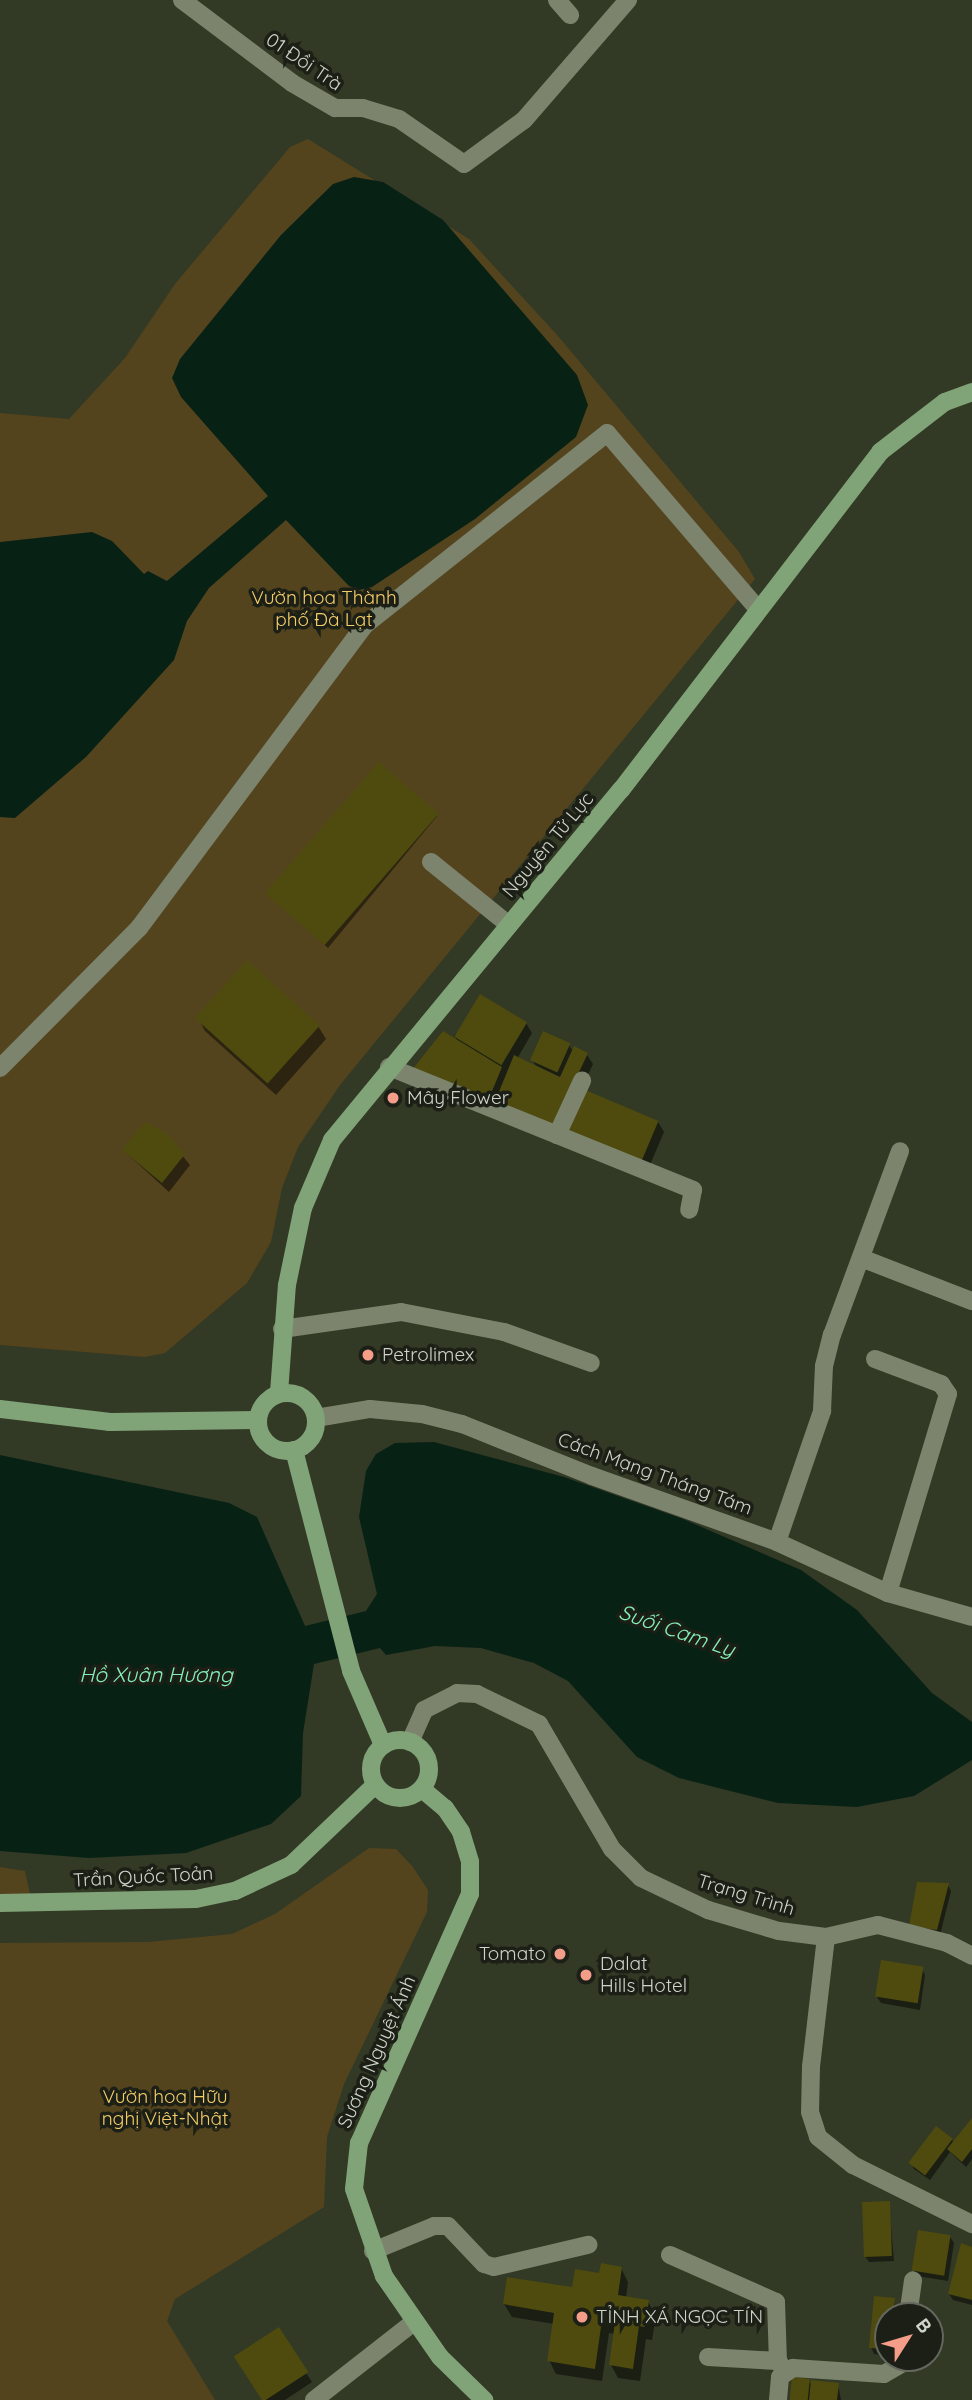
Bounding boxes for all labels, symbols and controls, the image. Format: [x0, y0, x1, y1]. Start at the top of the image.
street label: 01 Đồi Trà [262, 28, 346, 96]
park label: Vườn hoa Thành phố Đà Lạt [251, 587, 397, 631]
street label: Nguyên Tử Lực [498, 788, 598, 902]
place label: Mây Flower [407, 1087, 509, 1109]
marker: Mây Flower [385, 1090, 401, 1106]
place label: Petrolimex [382, 1344, 474, 1366]
marker: Petrolimex [360, 1347, 376, 1363]
street label: Cách Mạng Tháng Tám [555, 1428, 755, 1520]
water label: Suối Cam Ly [616, 1598, 738, 1662]
water label: Hồ Xuân Hương [79, 1661, 233, 1687]
street label: Trần Quốc Toản [72, 1862, 214, 1892]
street label: Trạng Trình [695, 1869, 797, 1921]
place label: Tomato [479, 1943, 546, 1965]
marker: Tomato [552, 1946, 568, 1962]
place label: Dalat Hills Hotel [600, 1953, 687, 1997]
marker: Dalat Hills Hotel [578, 1967, 594, 1983]
street label: Sương Nguyệt Ánh [333, 1972, 421, 2132]
park label: Vườn hoa Hữu nghị Việt-Nhật [102, 2086, 228, 2130]
north arrow [874, 2302, 944, 2372]
place label: TỈNH XÁ NGỌC TÍN [596, 2306, 763, 2328]
marker: TỈNH XÁ NGỌC TÍN [574, 2309, 590, 2325]
text: B [911, 2313, 938, 2338]

